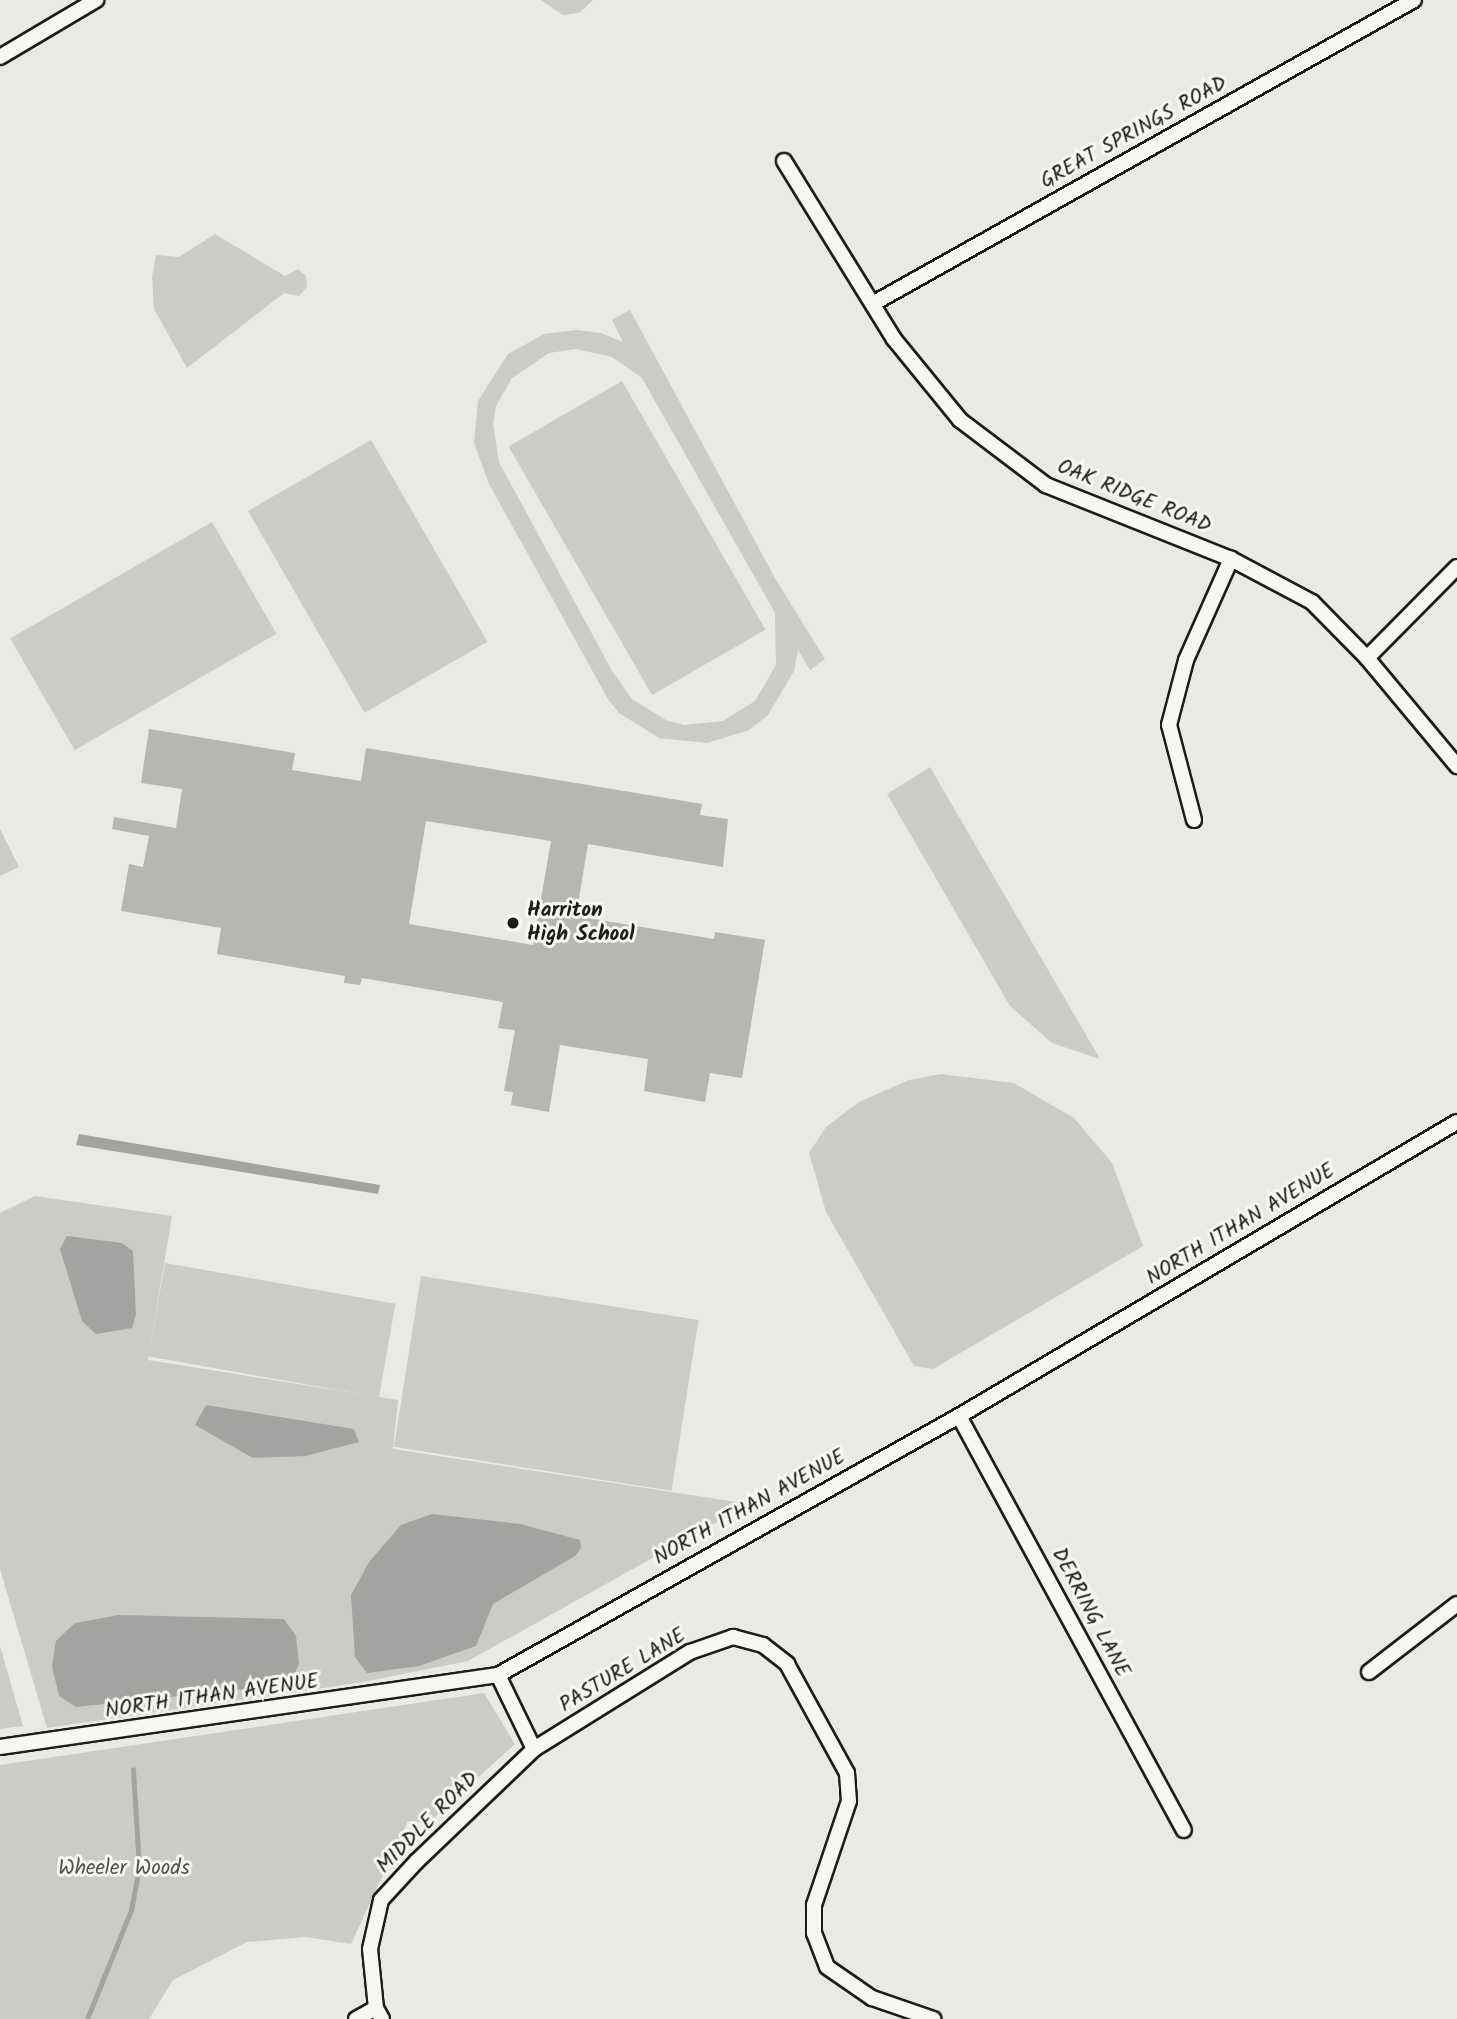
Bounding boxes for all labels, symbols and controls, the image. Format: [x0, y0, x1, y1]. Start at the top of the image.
street label: GREAT SPRINGS ROAD [1036, 71, 1232, 195]
street label: OAK RIDGE ROAD [1053, 455, 1215, 539]
place label: Harriton High School [527, 898, 635, 948]
marker: Harriton High School [505, 915, 521, 931]
street label: NORTH ITHAN AVENUE [1142, 1159, 1340, 1291]
street label: NORTH ITHAN AVENUE [650, 1445, 850, 1571]
street label: DERRING LANE [1045, 1544, 1135, 1682]
street label: PASTURE LANE [555, 1623, 691, 1719]
street label: NORTH ITHAN AVENUE [104, 1670, 320, 1724]
street label: MIDDLE ROAD [372, 1767, 484, 1879]
park label: Wheeler Woods [58, 1856, 190, 1882]

